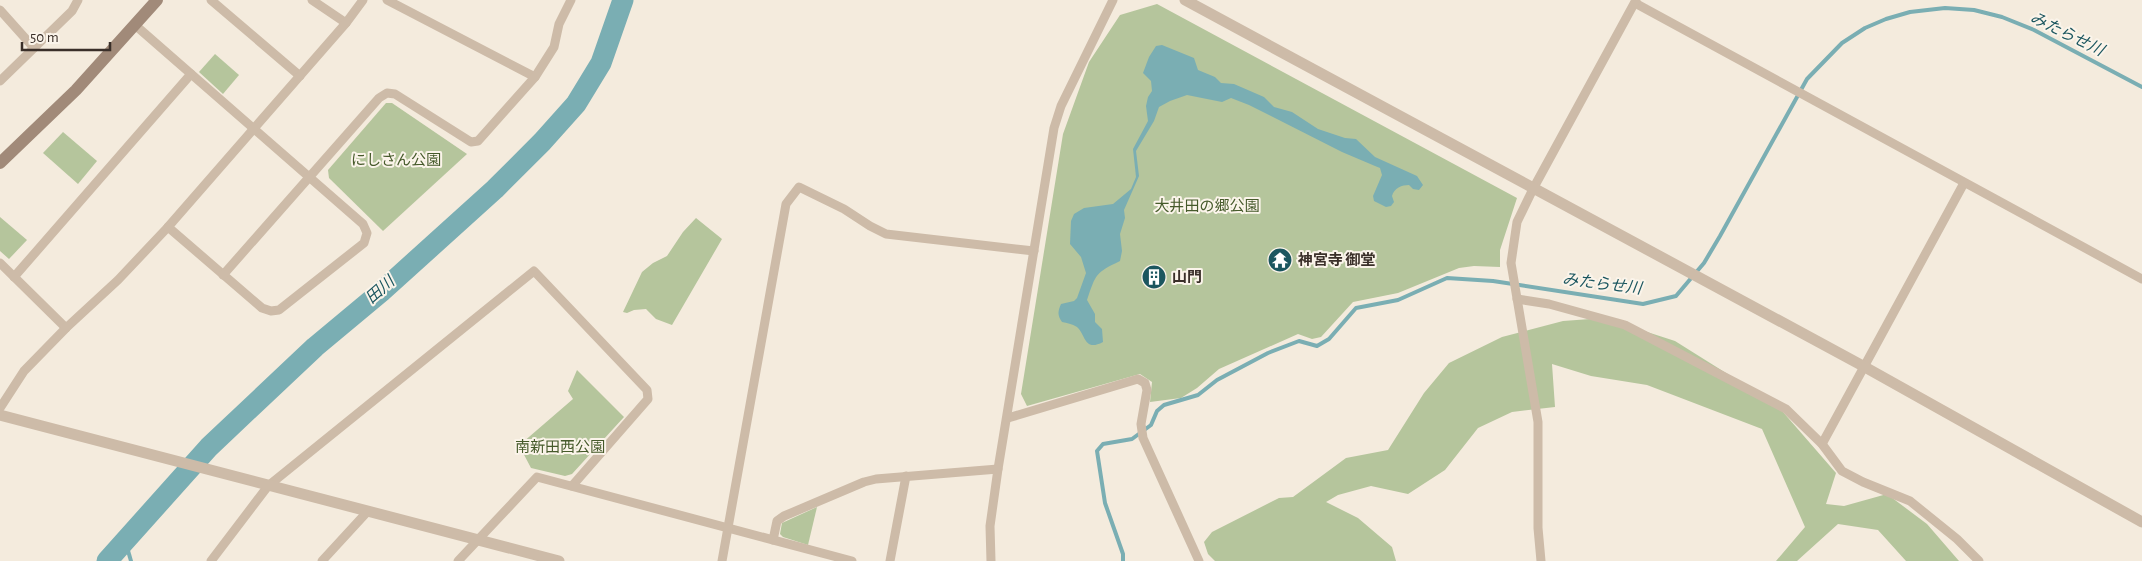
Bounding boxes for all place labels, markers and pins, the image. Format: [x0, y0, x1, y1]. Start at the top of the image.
temple icon: 神宮寺 御堂 [1267, 247, 1293, 273]
place label: 神宮寺 御堂 [1297, 251, 1375, 268]
building icon: 山門 [1141, 264, 1167, 290]
place label: 山門 [1172, 270, 1202, 285]

